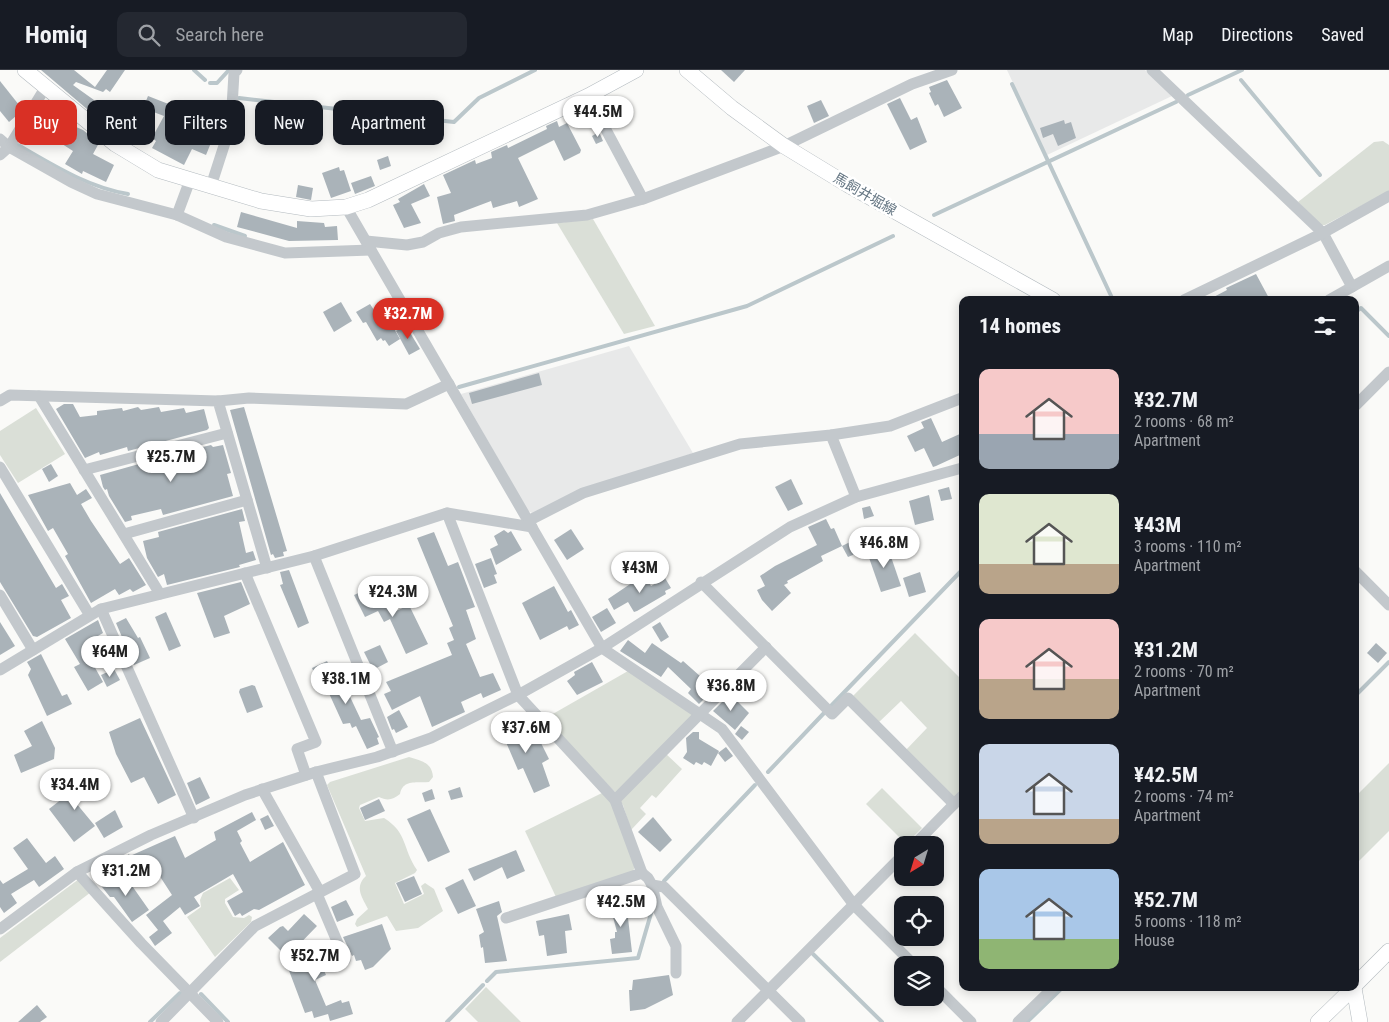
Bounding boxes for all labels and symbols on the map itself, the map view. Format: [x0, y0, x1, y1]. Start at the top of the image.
pin: ¥44.5M [557, 96, 639, 138]
street label: 馬飼井堀線 [831, 170, 899, 218]
pin: ¥32.7M [367, 298, 449, 340]
pin: ¥25.7M [130, 440, 212, 483]
pin: ¥46.8M [843, 526, 925, 569]
pin: ¥43M [610, 552, 670, 594]
pin: ¥24.3M [352, 576, 434, 618]
pin: ¥64M [80, 636, 140, 678]
pin: ¥38.1M [305, 662, 387, 705]
pin: ¥36.8M [690, 670, 772, 712]
pin: ¥37.6M [485, 712, 567, 754]
pin: ¥34.4M [34, 768, 116, 811]
north arrow [894, 836, 944, 886]
pin: ¥31.2M [85, 854, 167, 897]
pin: ¥42.5M [580, 886, 662, 928]
pin: ¥52.7M [274, 940, 356, 982]

